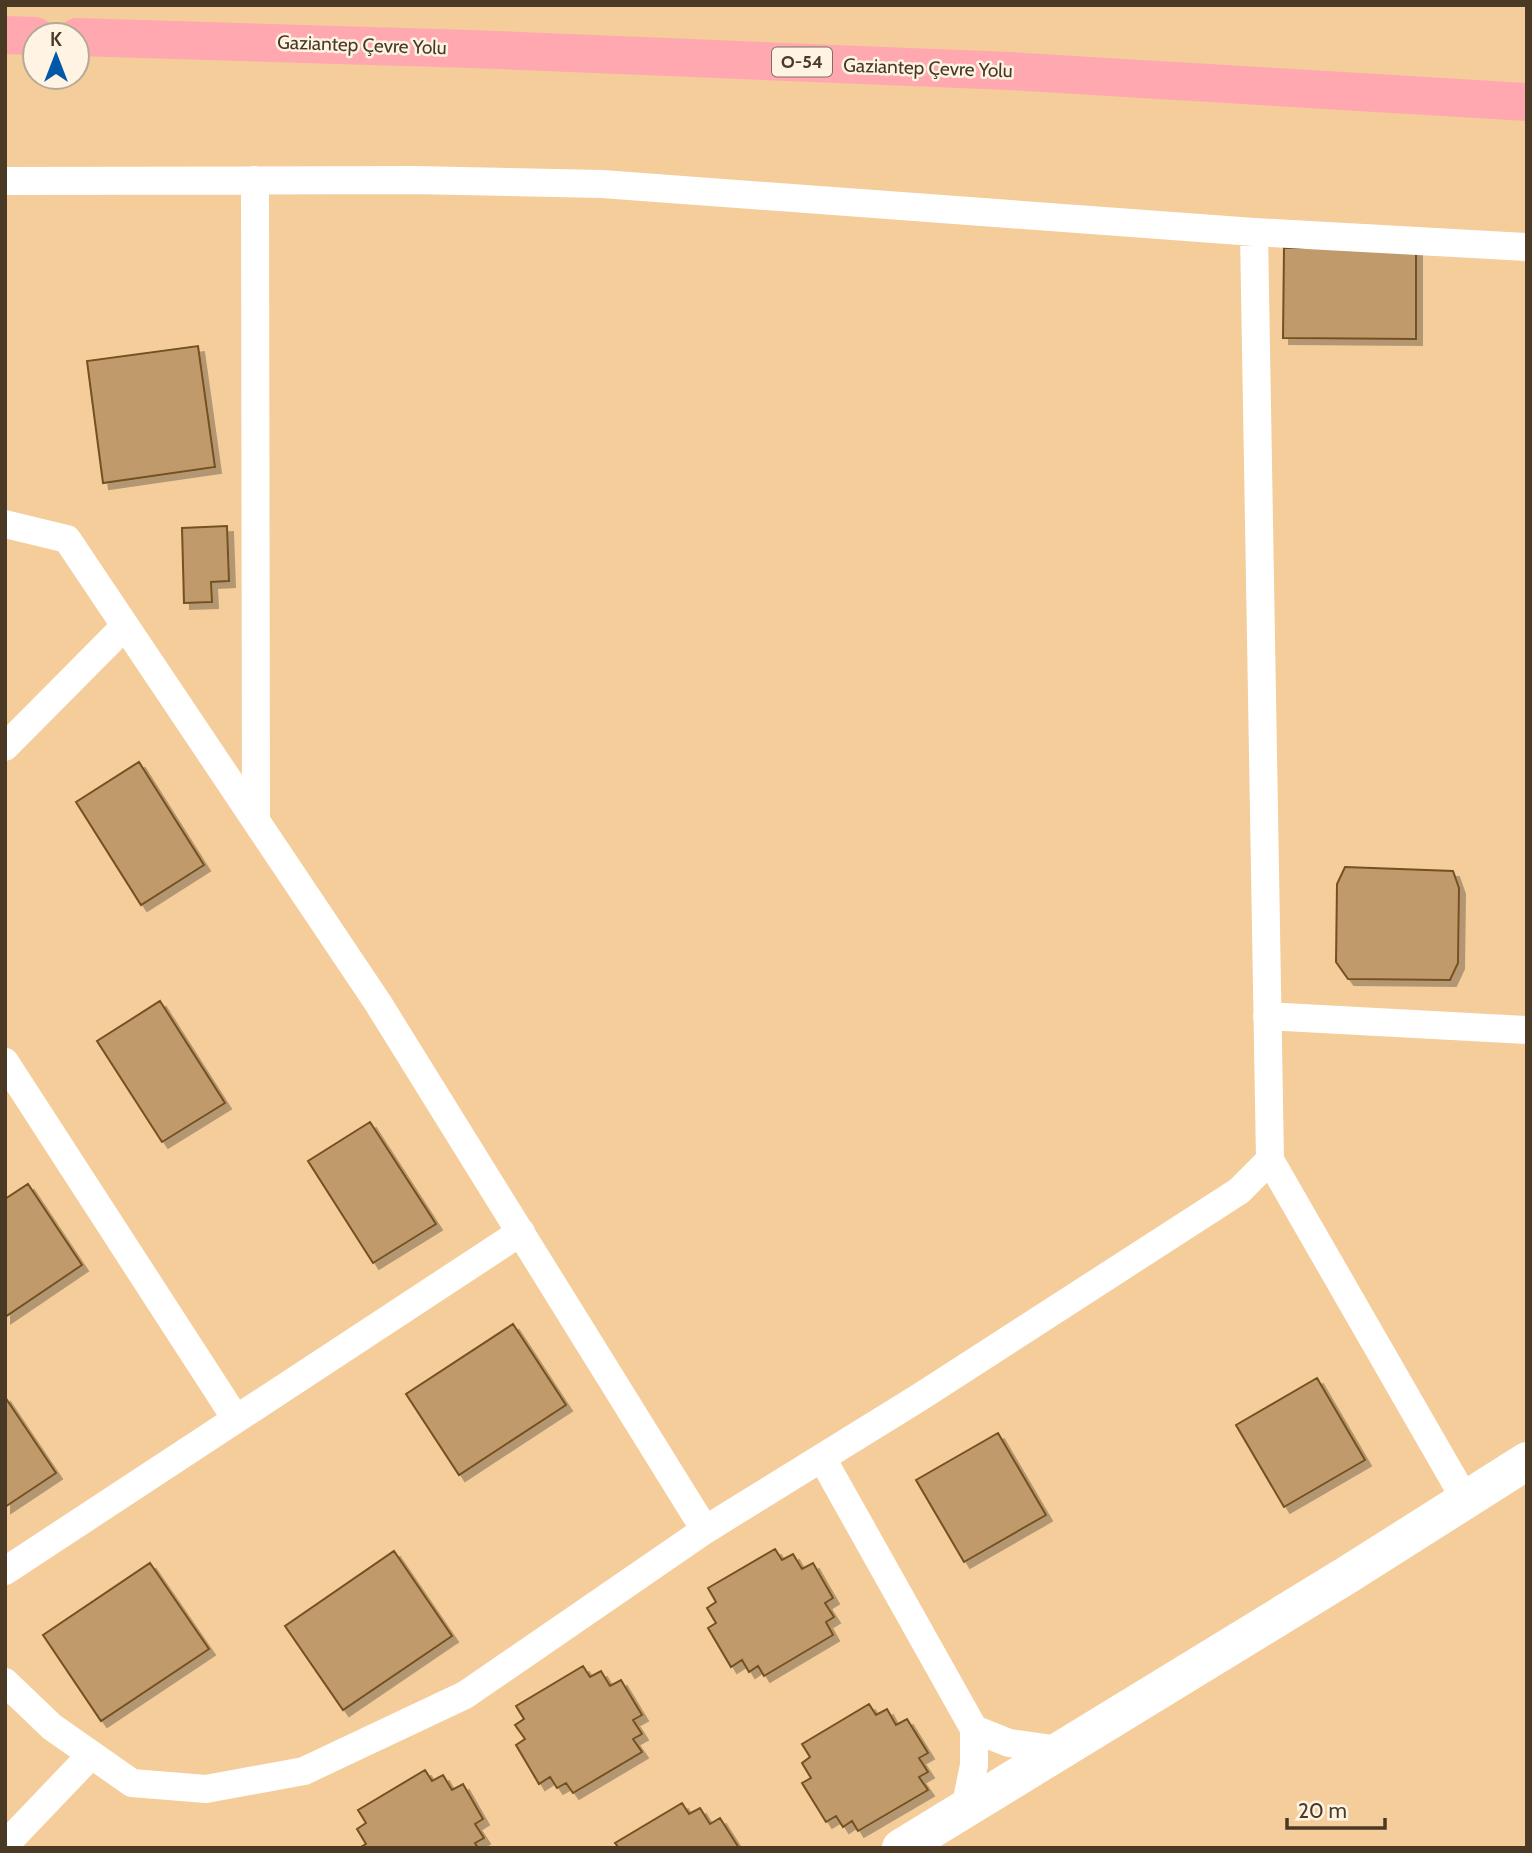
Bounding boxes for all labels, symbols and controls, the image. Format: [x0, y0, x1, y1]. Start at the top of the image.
north arrow [21, 21, 91, 91]
text: K [50, 28, 62, 51]
street label: Gaziantep Çevre Yolu [277, 31, 447, 59]
road number: O-54 [772, 48, 832, 76]
street label: Gaziantep Çevre Yolu [843, 54, 1013, 82]
scale bar [1287, 1786, 1385, 1830]
text: 20 m [1298, 1798, 1347, 1823]

